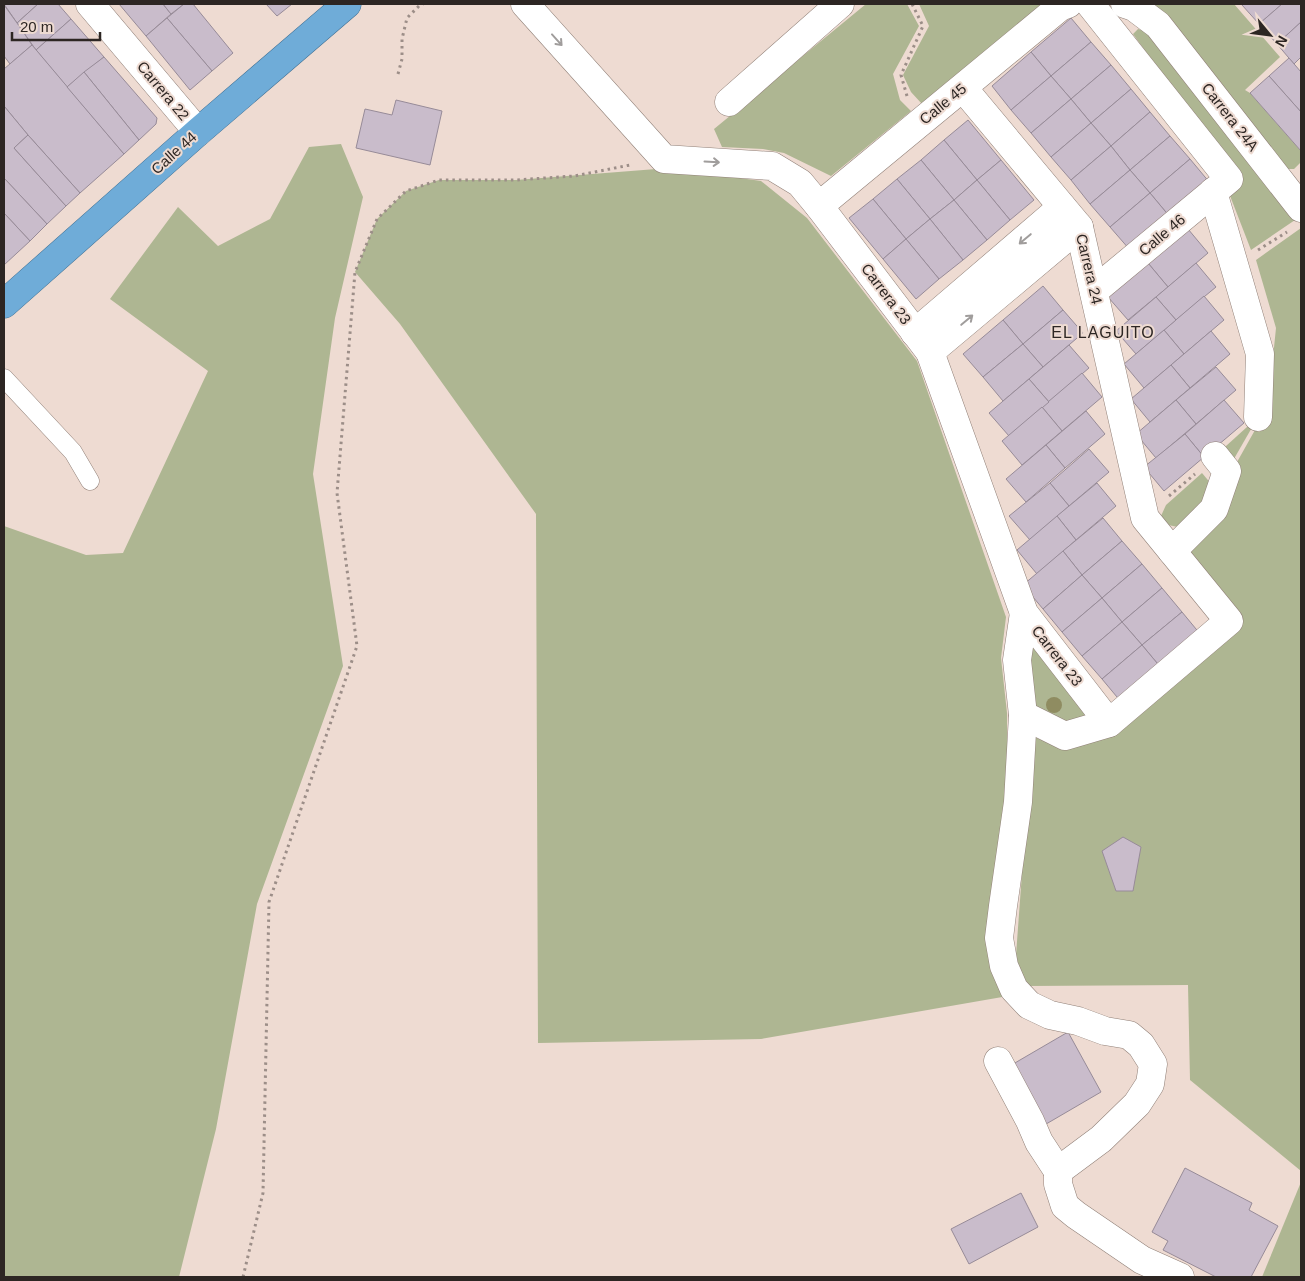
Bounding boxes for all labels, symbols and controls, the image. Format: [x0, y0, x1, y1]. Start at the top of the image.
scale bar [12, 10, 100, 42]
north arrow [1245, 10, 1295, 60]
text: 20 m [20, 18, 53, 35]
text: N [1272, 33, 1291, 50]
one-way arrow [552, 34, 563, 47]
street label: Carrera 22 [134, 58, 193, 124]
street label: Carrera 24A [1199, 79, 1262, 154]
street label: Calle 45 [916, 80, 969, 128]
street label: Calle 44 [148, 128, 200, 177]
one-way arrow [704, 158, 720, 167]
street label: Calle 46 [1135, 210, 1188, 259]
street label: Carrera 24 [1073, 232, 1106, 306]
one-way arrow [1019, 233, 1032, 244]
street label: Carrera 23 [858, 260, 915, 327]
one-way arrow [961, 315, 974, 326]
district label: EL LAGUITO [1051, 324, 1155, 341]
street label: Carrera 23 [1029, 622, 1086, 689]

